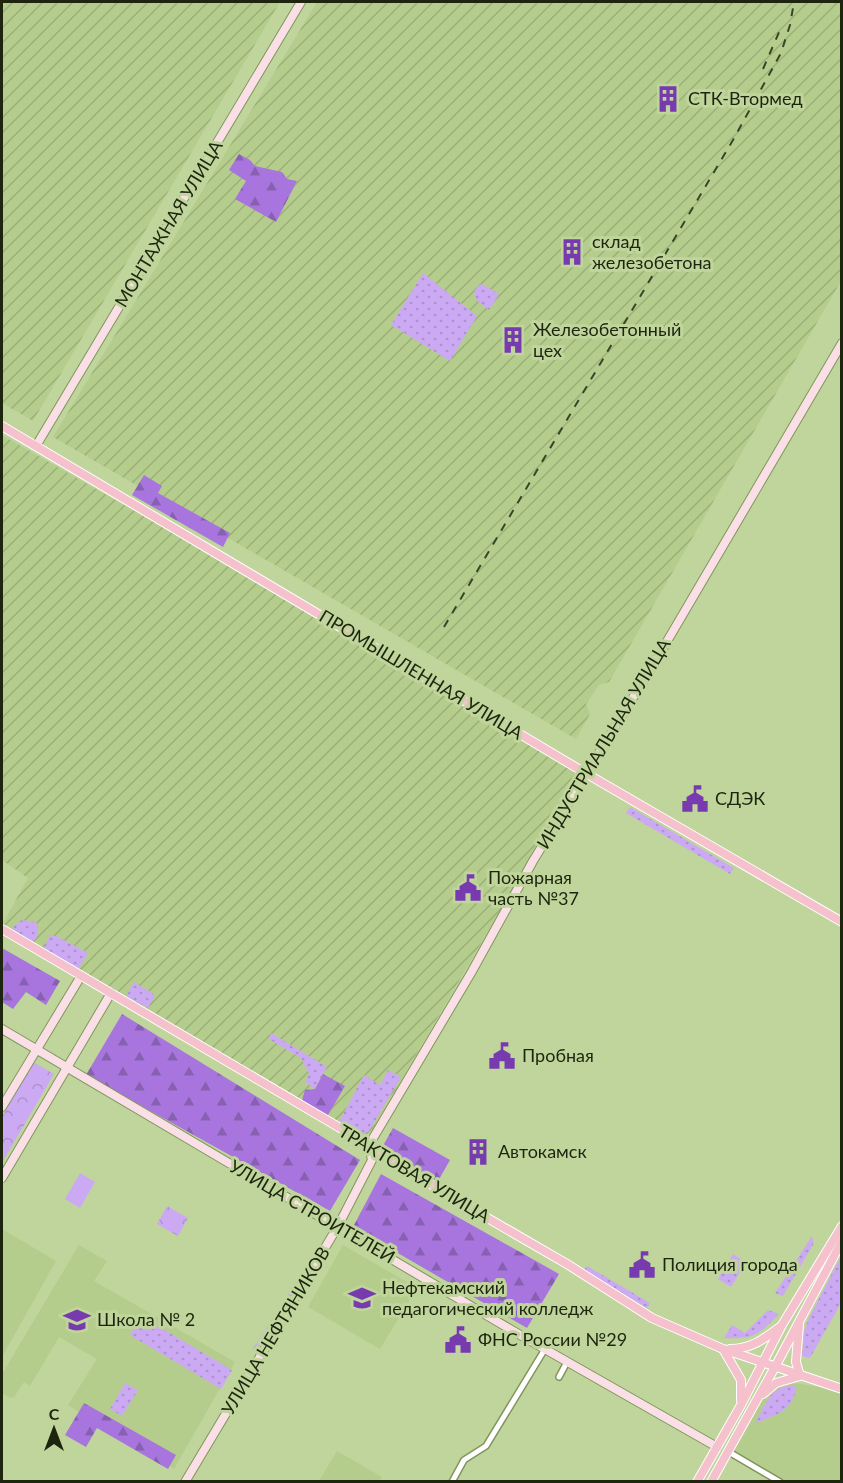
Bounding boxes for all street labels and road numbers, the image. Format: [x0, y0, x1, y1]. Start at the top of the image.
street label: МОНТАЖНАЯ УЛИЦА [110, 135, 227, 311]
street label: ПРОМЫШЛЕННАЯ УЛИЦА [316, 605, 528, 744]
street label: ИНДУСТРИАЛЬНАЯ УЛИЦА [532, 634, 675, 853]
street label: ТРАКТОВАЯ УЛИЦА [335, 1119, 495, 1227]
street label: УЛИЦА СТРОИТЕЛЕЙ [226, 1155, 399, 1268]
street label: УЛИЦА НЕФТЯНИКОВ [216, 1243, 334, 1418]

